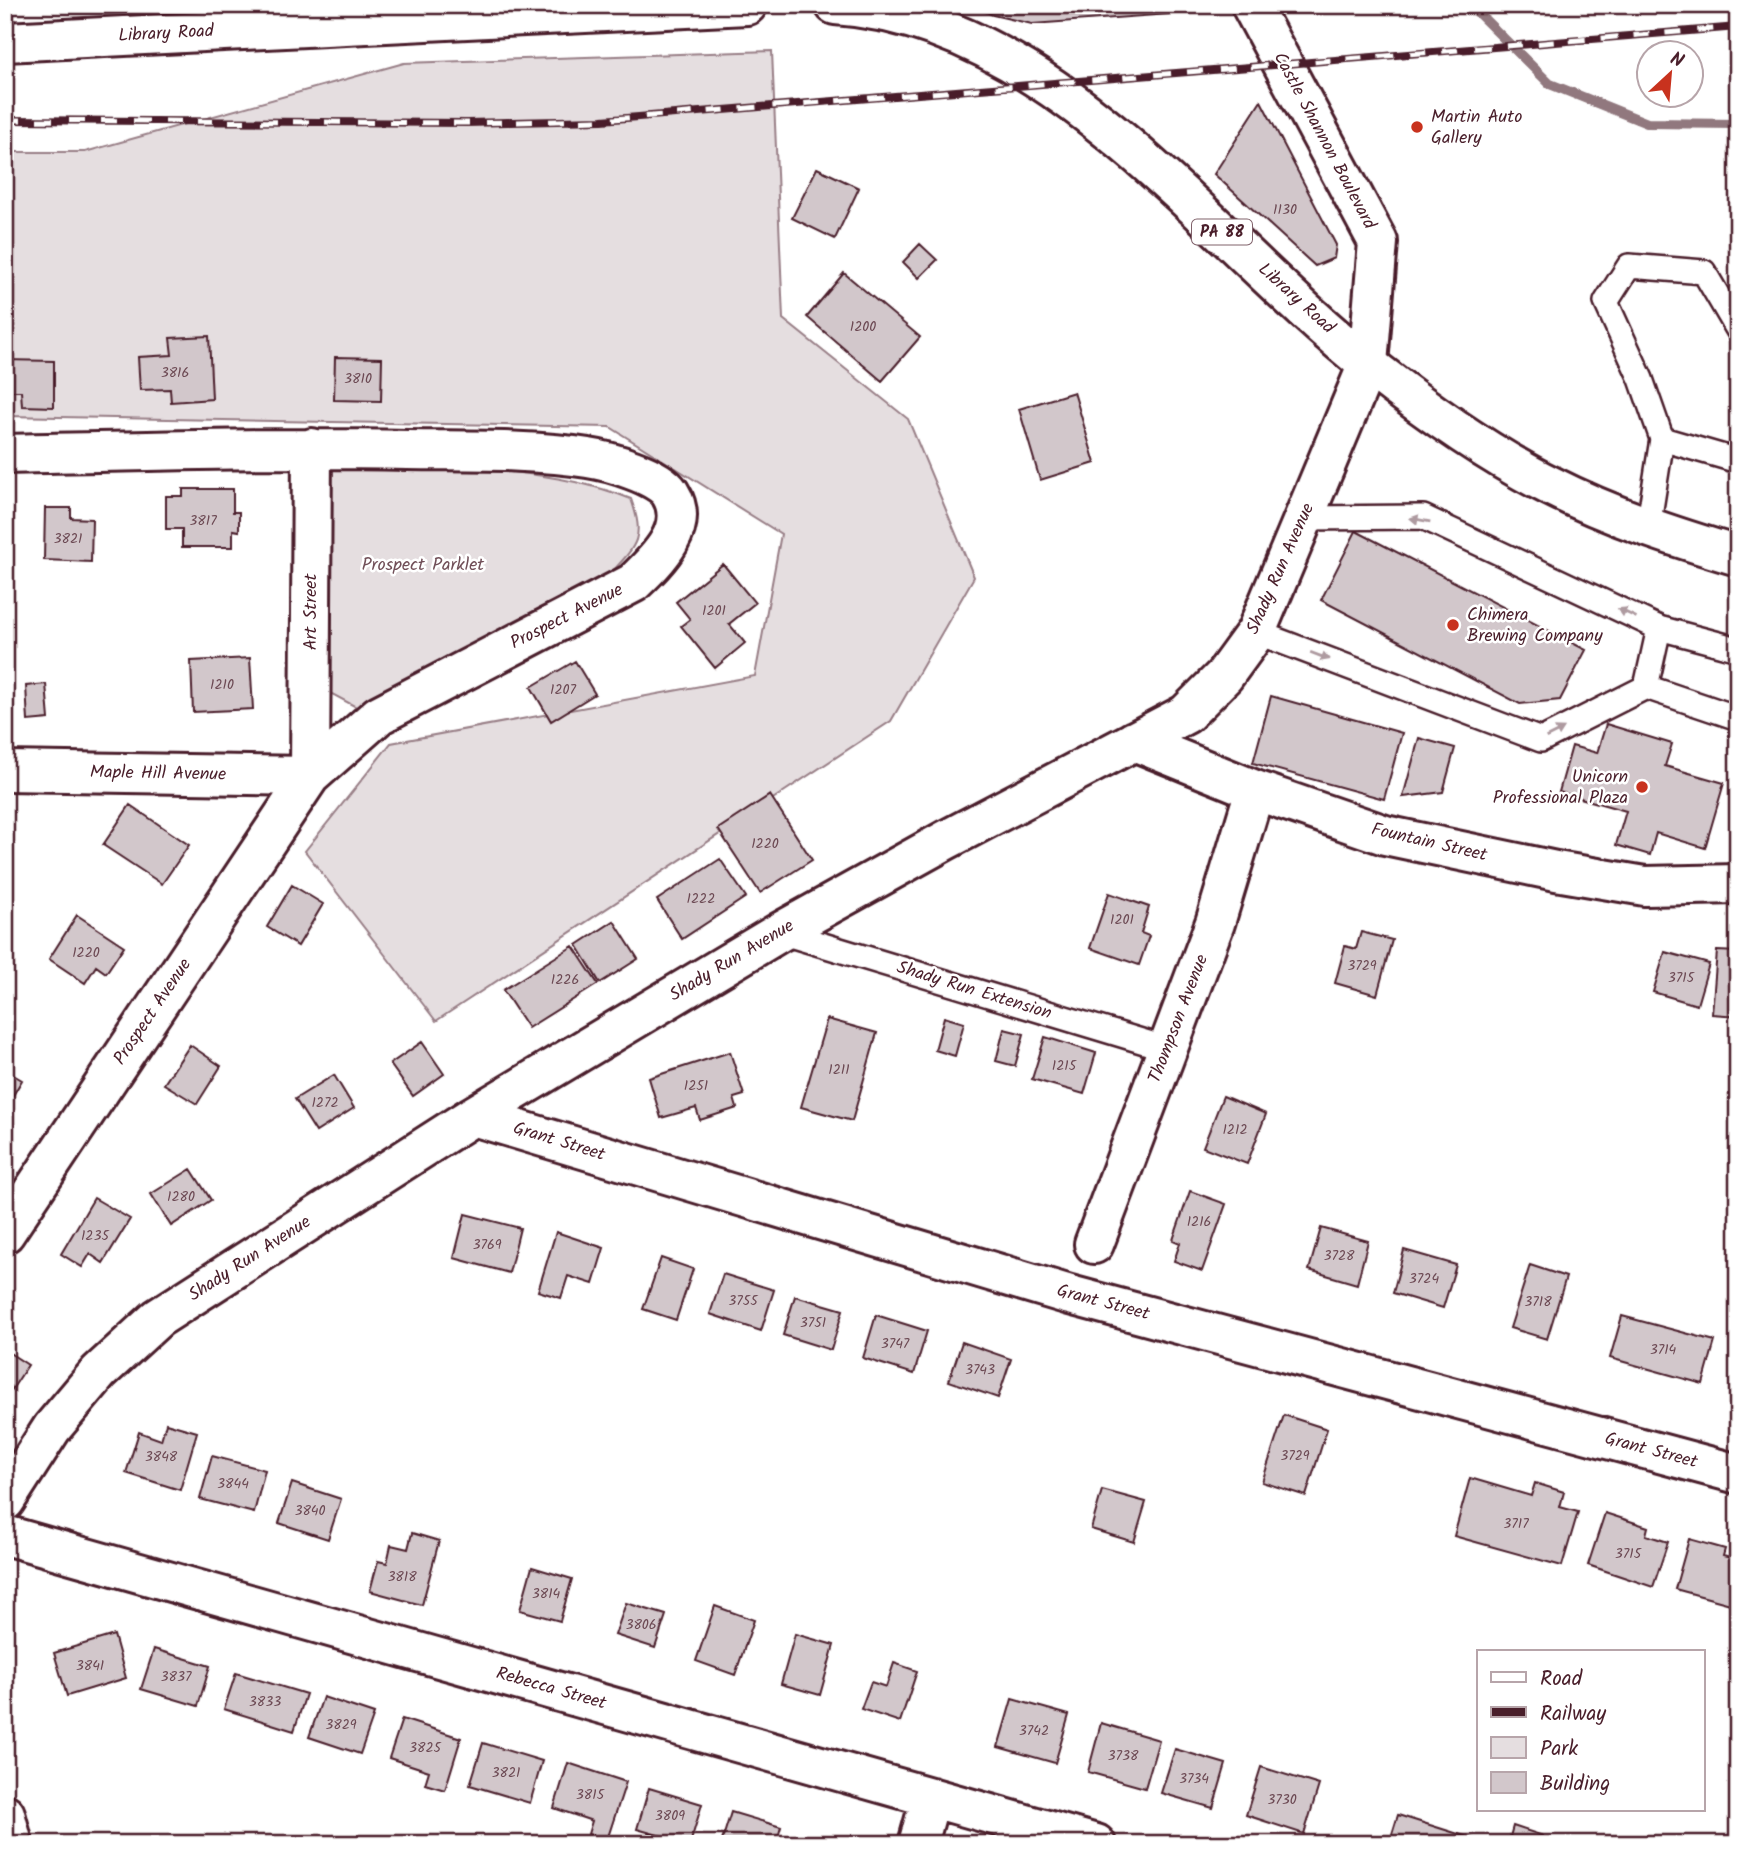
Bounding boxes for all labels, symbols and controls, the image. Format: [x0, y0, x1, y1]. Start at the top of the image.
street label: Library Road [117, 17, 216, 51]
north arrow [1634, 38, 1704, 108]
text: N [1665, 44, 1689, 77]
street label: Castle Shannon Boulevard [1265, 47, 1384, 236]
place label: Martin Auto Gallery [1431, 103, 1522, 153]
marker: Martin Auto Gallery [1409, 119, 1425, 135]
house number: 1130 [1273, 199, 1297, 221]
road number: PA 88 [1192, 220, 1252, 244]
street label: Library Road [1251, 256, 1342, 342]
house number: 1200 [850, 316, 876, 338]
house number: 3816 [161, 362, 189, 384]
house number: 3810 [344, 368, 372, 390]
street label: Shady Run Avenue [1239, 499, 1323, 639]
house number: 3817 [189, 510, 217, 532]
one-way arrow [1409, 514, 1431, 525]
house number: 3821 [54, 528, 82, 550]
park label: Prospect Parklet [362, 551, 485, 580]
street label: Art Street [297, 573, 326, 650]
street label: Prospect Avenue [505, 576, 629, 658]
house number: 1201 [702, 600, 726, 622]
place label: Chimera Brewing Company [1467, 601, 1603, 651]
one-way arrow [1617, 607, 1637, 619]
marker: Chimera Brewing Company [1445, 617, 1461, 633]
one-way arrow [1310, 651, 1331, 662]
house number: 1210 [210, 674, 234, 696]
house number: 1207 [550, 679, 577, 701]
one-way arrow [1545, 727, 1565, 738]
street label: Maple Hill Avenue [90, 758, 226, 790]
place label: Unicorn Professional Plaza [1493, 763, 1628, 813]
marker: Unicorn Professional Plaza [1634, 779, 1650, 795]
street label: Fountain Street [1368, 816, 1491, 871]
house number: 1220 [751, 833, 779, 855]
house number: 1222 [687, 888, 715, 910]
house number: 1201 [1110, 909, 1134, 931]
street label: Shady Run Avenue [664, 912, 800, 1010]
house number: 1220 [72, 942, 100, 964]
street label: Thompson Avenue [1141, 950, 1217, 1088]
street label: Prospect Avenue [106, 953, 200, 1071]
street label: Shady Run Extension [893, 954, 1055, 1028]
house number: 3729 [1347, 955, 1377, 977]
house number: 3715 [1668, 967, 1696, 989]
house number: 1226 [551, 969, 579, 991]
house number: 1215 [1052, 1055, 1078, 1077]
house number: 1211 [828, 1059, 850, 1081]
house number: 1251 [684, 1075, 708, 1097]
house number: 1272 [311, 1092, 339, 1114]
street label: Grant Street [509, 1114, 610, 1170]
house number: 1212 [1222, 1119, 1248, 1141]
house number: 1280 [167, 1186, 195, 1208]
street label: Shady Run Avenue [183, 1208, 317, 1310]
house number: 1216 [1187, 1211, 1211, 1233]
house number: 1235 [81, 1225, 111, 1247]
house number: 3769 [472, 1234, 502, 1256]
house number: 3728 [1323, 1245, 1355, 1267]
house number: 3724 [1409, 1268, 1439, 1290]
street label: Grant Street [1053, 1277, 1154, 1330]
house number: 3755 [728, 1290, 759, 1312]
house number: 3718 [1524, 1291, 1552, 1313]
house number: 3751 [800, 1312, 826, 1334]
house number: 3747 [881, 1333, 910, 1355]
house number: 3714 [1650, 1339, 1677, 1361]
house number: 3743 [965, 1359, 995, 1381]
street label: Grant Street [1601, 1425, 1702, 1478]
house number: 3729 [1280, 1445, 1310, 1467]
house number: 3848 [145, 1446, 178, 1468]
house number: 3844 [217, 1473, 249, 1495]
house number: 3840 [294, 1500, 326, 1522]
house number: 3717 [1503, 1513, 1529, 1535]
house number: 3715 [1615, 1543, 1643, 1565]
house number: 3818 [387, 1566, 417, 1588]
house number: 3814 [532, 1583, 561, 1605]
house number: 3806 [625, 1614, 657, 1636]
legend [1477, 1650, 1704, 1811]
house number: 3841 [76, 1655, 104, 1677]
street label: Rebecca Street [492, 1659, 611, 1719]
text: Road [1540, 1663, 1583, 1696]
house number: 3837 [161, 1666, 192, 1688]
house number: 3833 [249, 1691, 281, 1713]
text: Railway [1540, 1698, 1606, 1731]
house number: 3829 [325, 1714, 357, 1736]
house number: 3742 [1019, 1720, 1049, 1742]
text: Park [1540, 1733, 1578, 1766]
house number: 3825 [409, 1737, 443, 1759]
house number: 3738 [1108, 1745, 1139, 1767]
house number: 3821 [492, 1762, 520, 1784]
house number: 3734 [1179, 1768, 1209, 1790]
text: Building [1540, 1768, 1610, 1801]
house number: 3815 [576, 1784, 606, 1806]
house number: 3730 [1267, 1789, 1297, 1811]
house number: 3809 [655, 1805, 685, 1827]

